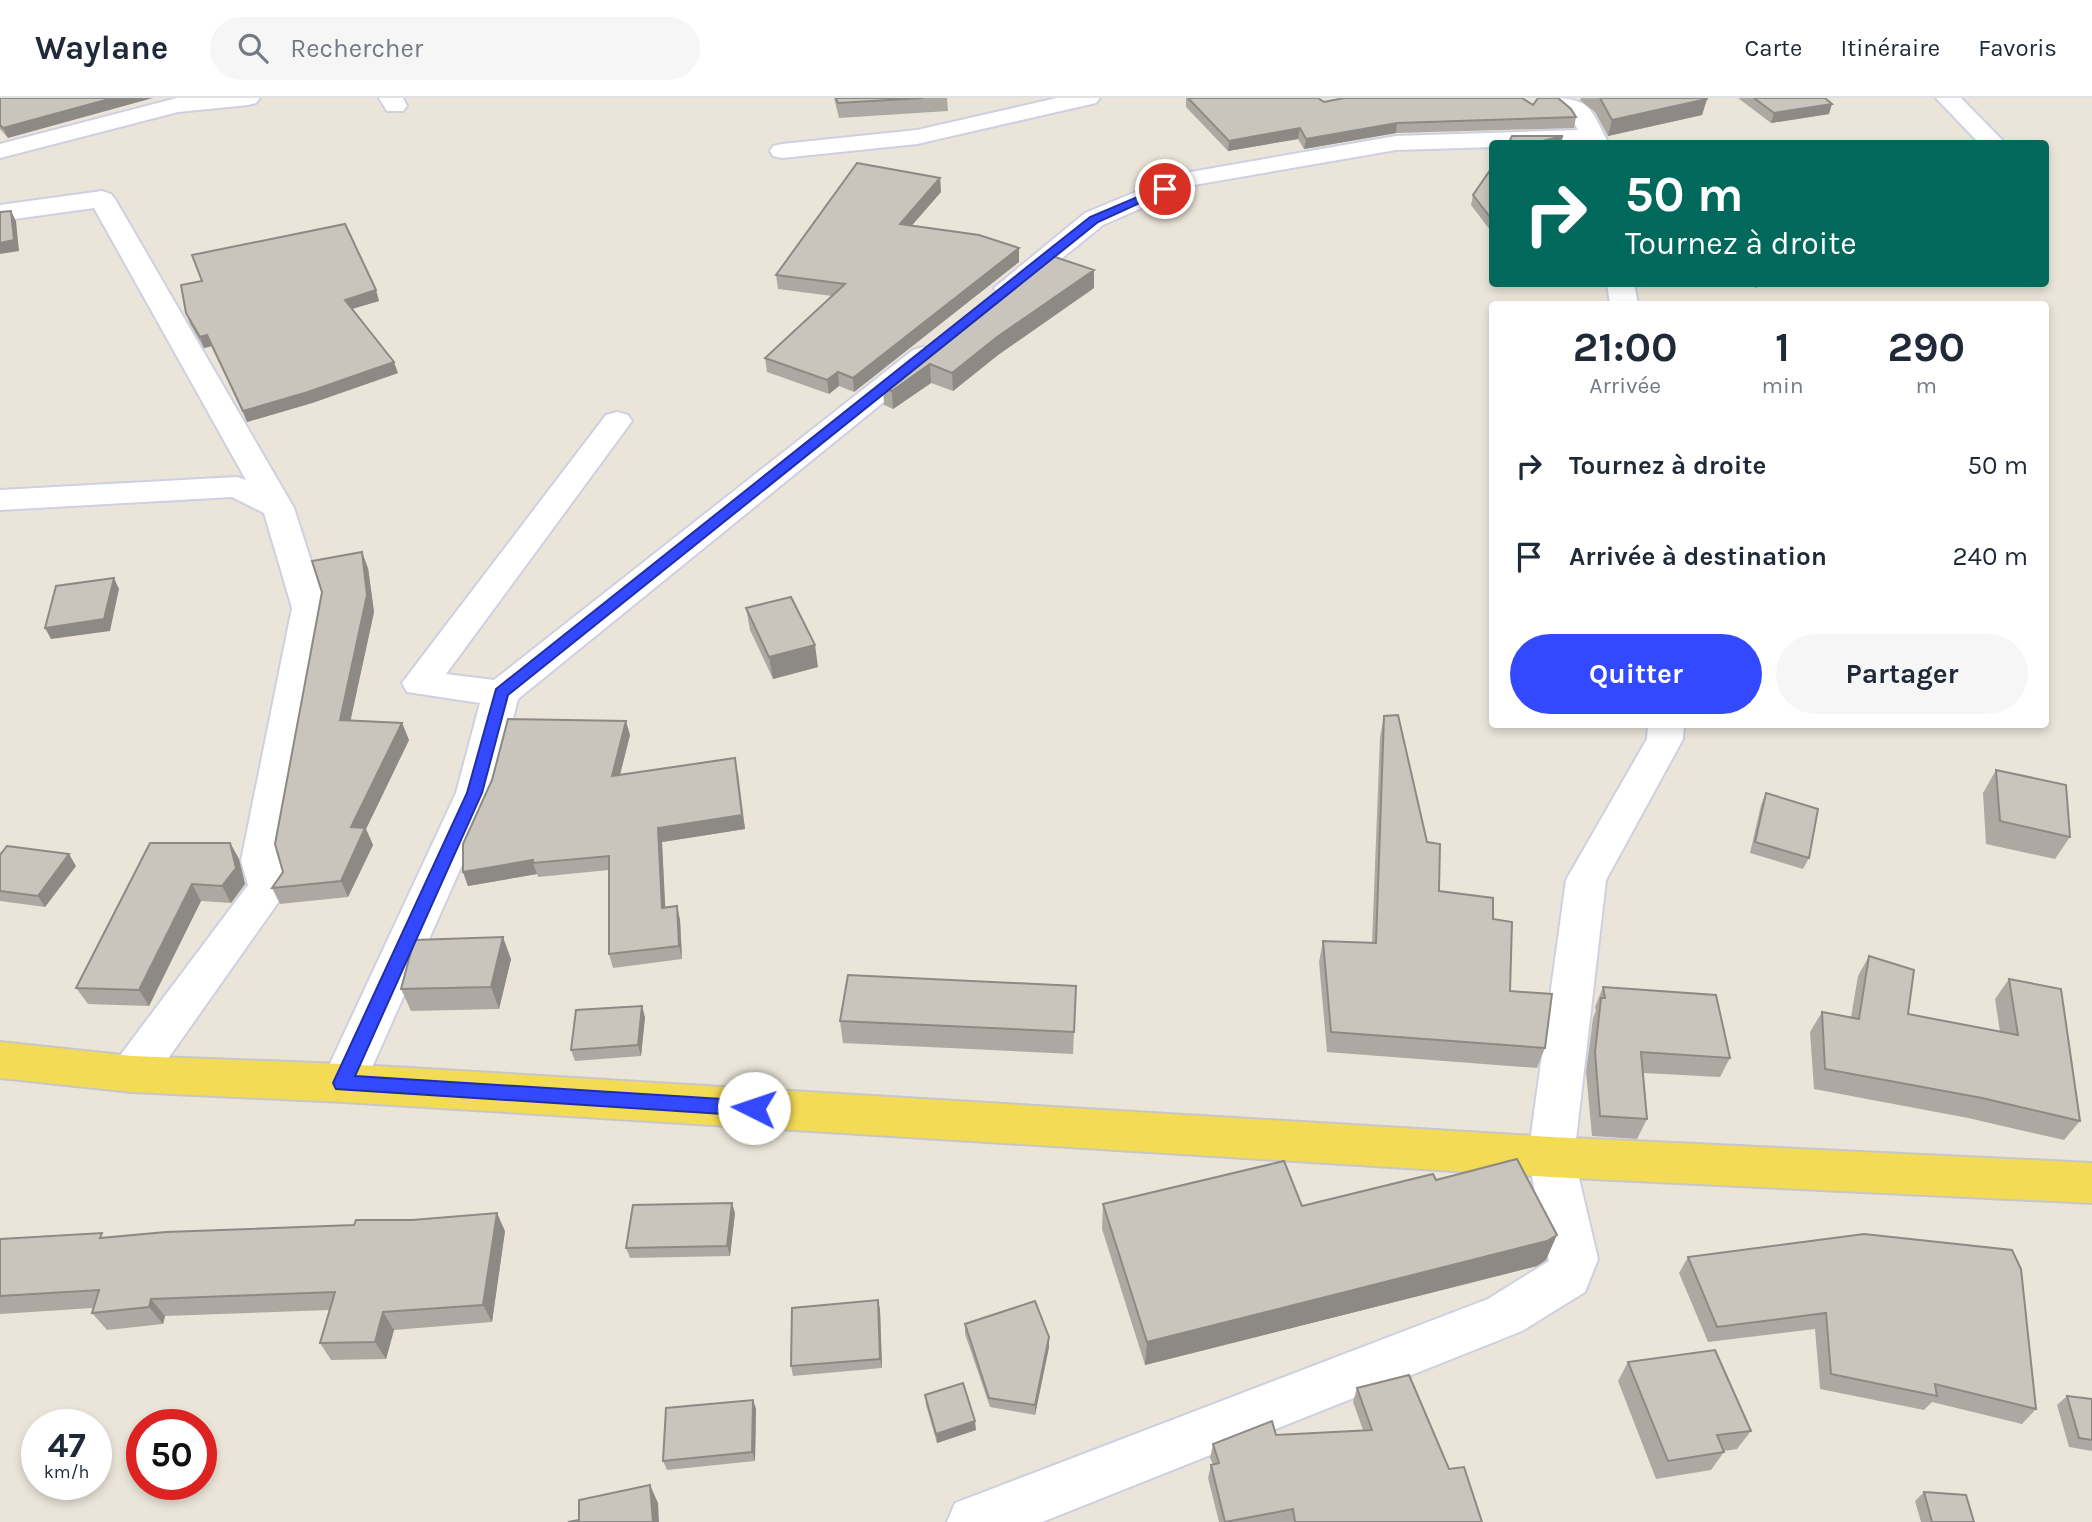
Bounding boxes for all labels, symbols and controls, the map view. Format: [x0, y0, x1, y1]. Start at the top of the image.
search box [210, 17, 700, 80]
text: Waylane [35, 29, 168, 67]
icon: search [234, 29, 272, 67]
text: Rechercher [290, 33, 423, 64]
text: Carte [1744, 34, 1802, 62]
text: Itinéraire [1840, 34, 1940, 62]
text: Favoris [1978, 34, 2057, 62]
pin [1135, 159, 1195, 219]
text: 50 m [1625, 166, 1743, 223]
icon: right [1510, 168, 1601, 259]
icon: arrive [1146, 170, 1184, 208]
text: Tournez à droite [1625, 225, 1857, 262]
text: 21:00 [1573, 322, 1678, 372]
text: 1 [1775, 322, 1790, 372]
text: 290 [1888, 322, 1965, 372]
text: Arrivée [1589, 372, 1661, 399]
text: min [1761, 372, 1804, 399]
text: m [1916, 372, 1937, 399]
icon: right [1510, 447, 1548, 485]
text: Tournez à droite [1569, 450, 1766, 481]
text: 50 m [1967, 450, 2028, 481]
icon: arrive [1510, 538, 1548, 576]
text: Arrivée à destination [1569, 541, 1827, 572]
text: 240 m [1952, 541, 2028, 572]
button: Quitter [1510, 634, 1762, 714]
button: Partager [1776, 634, 2028, 714]
position arrow [717, 1071, 791, 1145]
speed limit sign: 50 [126, 1409, 217, 1500]
text: 47 [47, 1425, 86, 1466]
text: km/h [44, 1461, 89, 1483]

